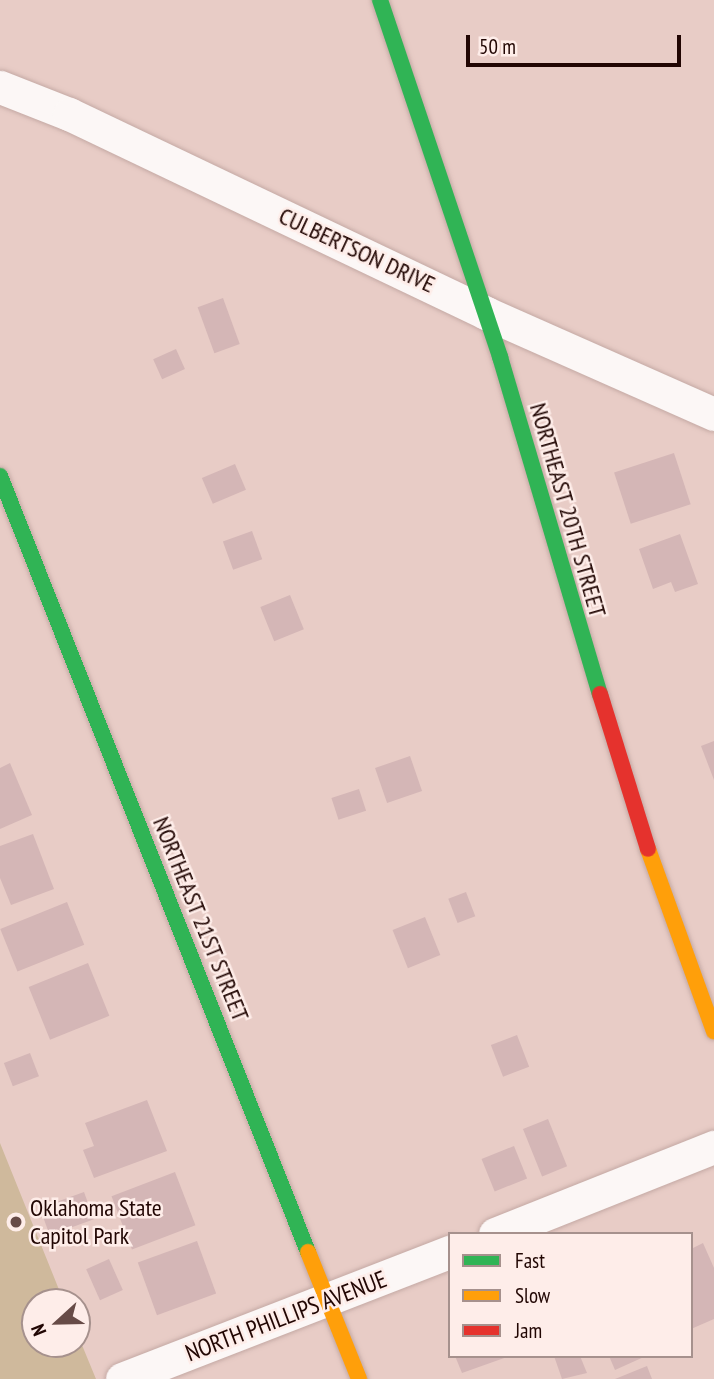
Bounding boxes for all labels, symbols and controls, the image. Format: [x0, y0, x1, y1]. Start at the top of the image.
scale bar [469, 21, 684, 65]
text: 50 m [479, 33, 516, 60]
street label: CULBERTSON DRIVE [274, 201, 440, 299]
street label: NORTHEAST 20TH STREET [524, 399, 612, 621]
street label: NORTHEAST 21ST STREET [147, 812, 255, 1026]
place label: Oklahoma State Capitol Park [30, 1194, 162, 1250]
marker: Oklahoma State Capitol Park [8, 1214, 24, 1230]
legend [448, 1232, 693, 1358]
text: Fast [515, 1247, 545, 1274]
street label: NORTH PHILLIPS AVENUE [181, 1264, 391, 1368]
text: Slow [515, 1282, 550, 1309]
north arrow [21, 1288, 91, 1358]
text: Jam [515, 1317, 542, 1344]
text: N [25, 1321, 51, 1339]

